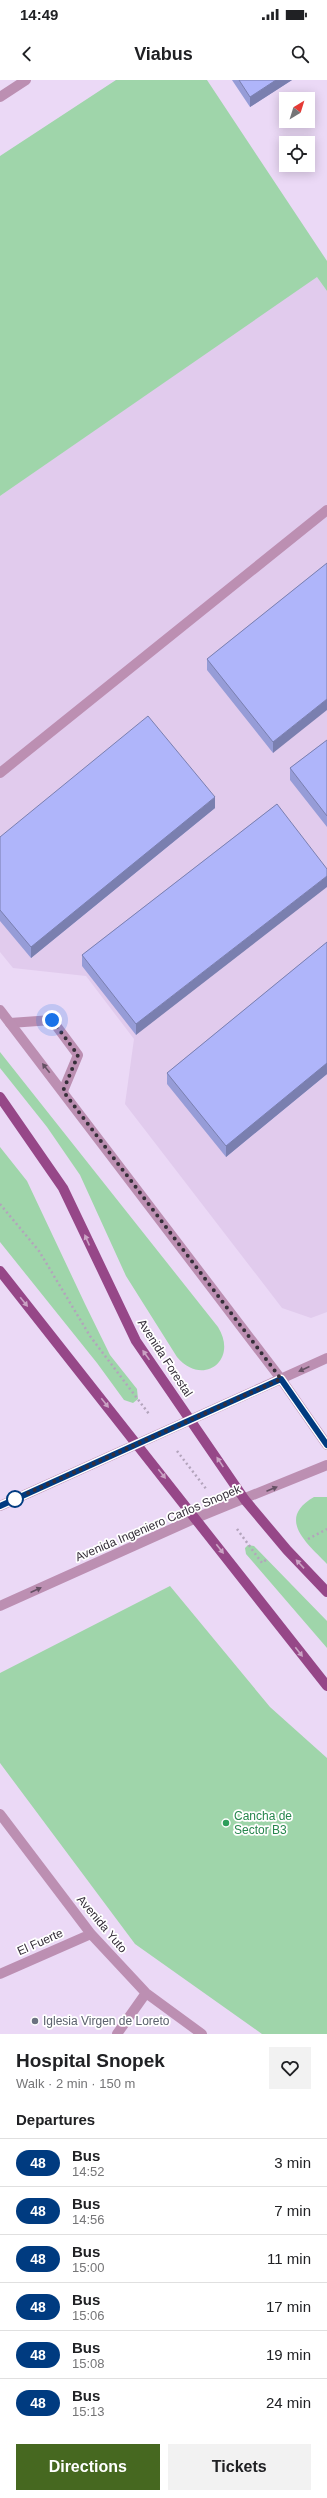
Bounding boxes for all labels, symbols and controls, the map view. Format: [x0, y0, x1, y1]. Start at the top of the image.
text: 14:49 [20, 6, 58, 23]
icon: back [16, 43, 38, 65]
icon: search [289, 43, 311, 65]
text: Viabus [134, 44, 193, 64]
north arrow [279, 92, 315, 128]
map controls [279, 92, 315, 172]
button: locate [279, 136, 315, 172]
your location [42, 1010, 62, 1030]
one-way arrow [41, 1062, 50, 1073]
one-way arrow [84, 1234, 90, 1245]
one-way arrow [20, 1296, 29, 1307]
street label: Avenida Forestal [135, 1317, 195, 1399]
one-way arrow [142, 1350, 150, 1361]
one-way arrow [298, 1366, 309, 1372]
one-way arrow [101, 1398, 110, 1409]
one-way arrow [216, 1457, 224, 1467]
one-way arrow [157, 1469, 166, 1480]
street label: Avenida Ingeniero Carlos Snopek [73, 1481, 244, 1564]
one-way arrow [266, 1485, 278, 1491]
unlabelled marker [6, 1490, 24, 1508]
one-way arrow [216, 1543, 224, 1554]
one-way arrow [295, 1559, 305, 1569]
one-way arrow [30, 1587, 41, 1593]
one-way arrow [295, 1646, 304, 1657]
place label: Cancha de Sector B3 [234, 1809, 292, 1837]
marker: Cancha de Sector B3 [221, 1818, 231, 1828]
street label: Avenida Yuto [74, 1893, 130, 1956]
street label: El Fuerte [15, 1926, 65, 1958]
place label: Iglesia Virgen de Loreto [43, 2014, 170, 2028]
marker: Iglesia Virgen de Loreto [30, 2016, 40, 2026]
button: heart [269, 2047, 311, 2089]
text: Hospital Snopek [16, 2050, 165, 2071]
text: Walk · 2 min · 150 m [16, 2076, 135, 2091]
text: Departures [16, 2111, 95, 2128]
text: Bus [72, 2147, 100, 2164]
text: 3 min [274, 2154, 311, 2171]
text: 48 [30, 2155, 46, 2171]
text: 14:52 [72, 2164, 105, 2179]
text: Bus [72, 2195, 100, 2212]
text: 7 min [274, 2202, 311, 2219]
text: 48 [30, 2203, 46, 2219]
text: 14:56 [72, 2212, 105, 2227]
text: Bus [72, 2243, 100, 2260]
text: 11 min [267, 2250, 311, 2267]
text: 48 [30, 2251, 46, 2267]
text: 15:00 [72, 2260, 105, 2275]
text: Bus [72, 2291, 100, 2308]
text: 17 min [266, 2298, 311, 2315]
text: 48 [30, 2299, 46, 2315]
text: 15:06 [72, 2308, 105, 2323]
text: Bus [72, 2339, 100, 2356]
text: 19 min [266, 2346, 311, 2363]
text: 48 [30, 2347, 46, 2363]
text: 15:08 [72, 2356, 105, 2371]
text: Bus [72, 2387, 100, 2404]
text: 24 min [266, 2394, 311, 2411]
text: 48 [30, 2395, 46, 2411]
text: 15:13 [72, 2404, 105, 2419]
button: Directions [16, 2444, 160, 2490]
button: Tickets [168, 2444, 311, 2490]

